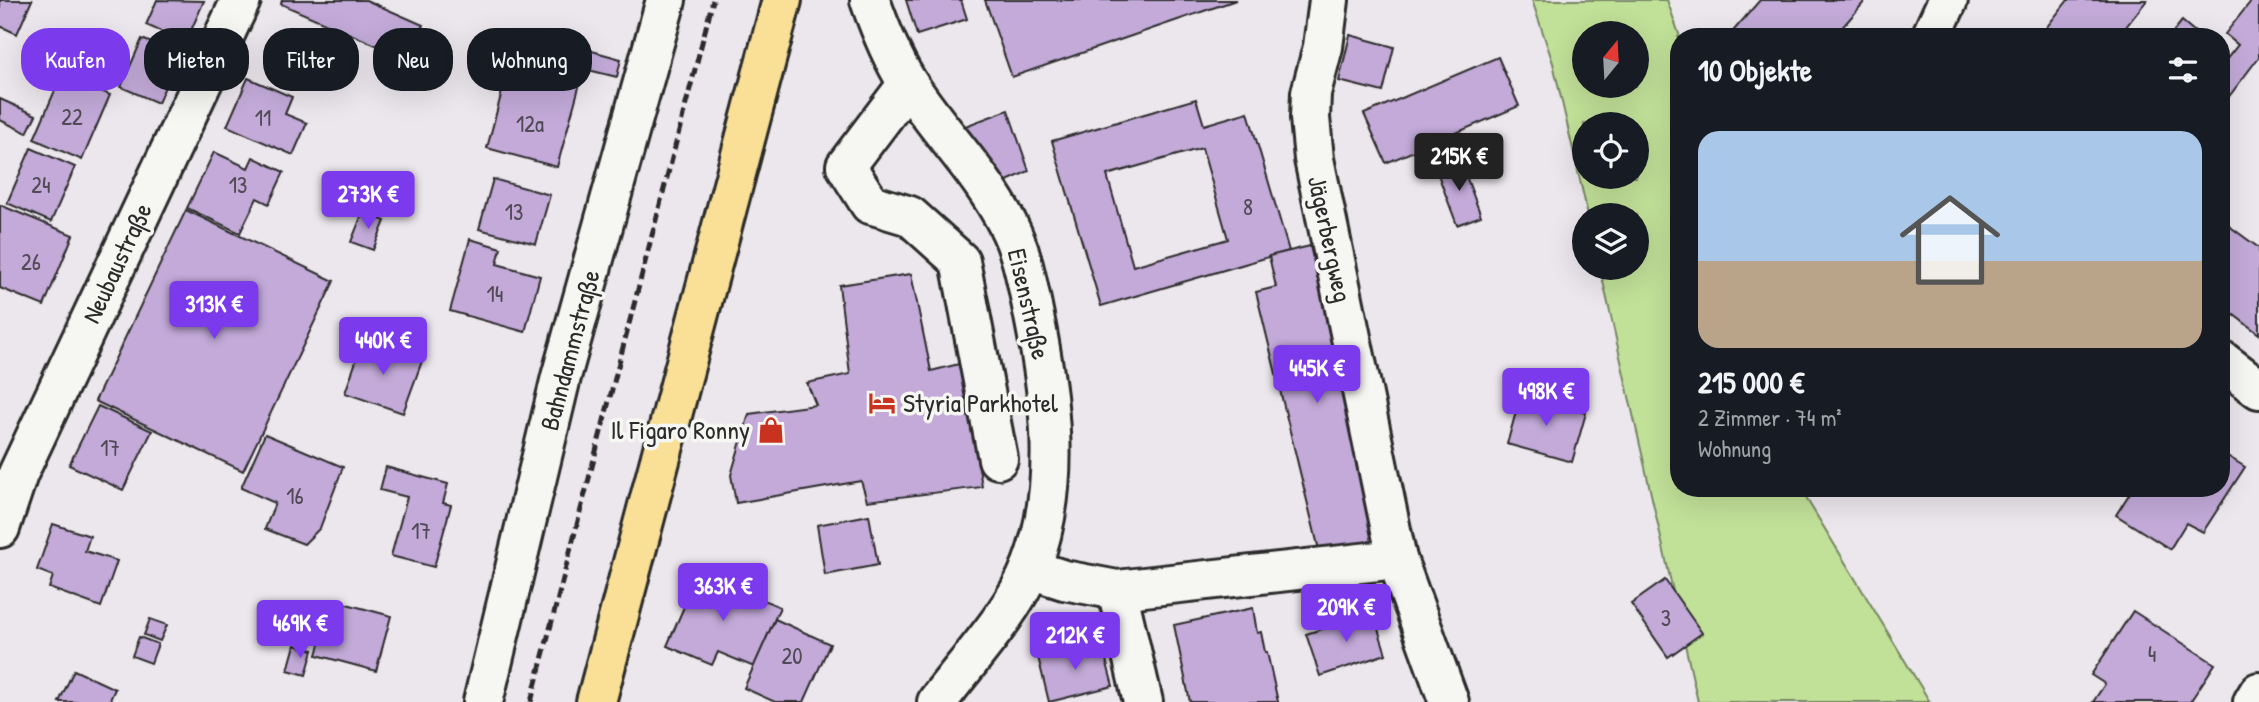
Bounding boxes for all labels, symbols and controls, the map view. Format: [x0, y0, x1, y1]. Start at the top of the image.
north arrow [1572, 21, 1648, 98]
map controls [1572, 21, 1649, 280]
chip: Kaufen [21, 28, 130, 91]
chip: Mieten [144, 28, 249, 91]
chip: Filter [263, 28, 359, 91]
chip: Neu [373, 28, 453, 91]
chip: Wohnung [467, 28, 592, 91]
text: 10 Objekte [1698, 50, 1812, 90]
icon: filters [2164, 51, 2202, 89]
house number: 22 [61, 101, 83, 132]
house number: 11 [255, 102, 271, 133]
house number: 12a [516, 108, 544, 139]
button: locate [1572, 112, 1649, 189]
pin: 215K € [1402, 134, 1516, 193]
text: 215K € [1430, 140, 1488, 171]
house number: 24 [31, 169, 51, 200]
house number: 13 [229, 169, 247, 200]
pin: 273K € [311, 172, 425, 231]
street label: Jägerbergweg [1300, 172, 1361, 305]
icon: home [1887, 177, 2013, 303]
text: 273K € [338, 178, 398, 209]
house number: 8 [1243, 191, 1253, 222]
house number: 13 [505, 196, 523, 227]
street label: Neubaustraße [73, 197, 160, 329]
button: layers [1572, 203, 1649, 280]
street label: Eisenstraße [1000, 245, 1059, 363]
house number: 26 [21, 246, 41, 277]
street label: Bahndammstraße [531, 266, 608, 434]
house number: 14 [487, 278, 503, 309]
pin: 313K € [157, 282, 271, 341]
text: 313K € [185, 288, 243, 319]
pin: 440K € [326, 318, 440, 377]
text: 440K € [355, 324, 411, 355]
pin: 445K € [1260, 346, 1374, 405]
text: 445K € [1289, 352, 1345, 383]
text: 215 000 € [1698, 362, 1804, 402]
pin: 498K € [1489, 368, 1603, 428]
text: 498K € [1518, 375, 1574, 406]
place label: Styria Parkhotel [903, 385, 1058, 420]
hotel icon: Styria Parkhotel [867, 388, 897, 418]
text: 2 Zimmer · 74 m² [1698, 402, 1842, 433]
place label: Il Figaro Ronny [610, 412, 750, 447]
shop icon: Il Figaro Ronny [756, 415, 786, 445]
house number: 17 [100, 432, 120, 463]
text: Wohnung [1698, 433, 1771, 464]
house number: 16 [286, 480, 304, 511]
house number: 17 [411, 515, 431, 546]
pin: 363K € [666, 564, 780, 623]
text: 363K € [694, 570, 752, 601]
pin: 209K € [1289, 584, 1403, 644]
text: 209K € [1317, 591, 1375, 622]
pin: 469K € [243, 600, 357, 660]
house number: 3 [1661, 602, 1671, 633]
text: 469K € [273, 607, 327, 638]
pin: 212K € [1018, 612, 1132, 672]
text: 212K € [1046, 619, 1104, 650]
house number: 4 [2148, 638, 2156, 669]
house number: 20 [781, 640, 803, 671]

